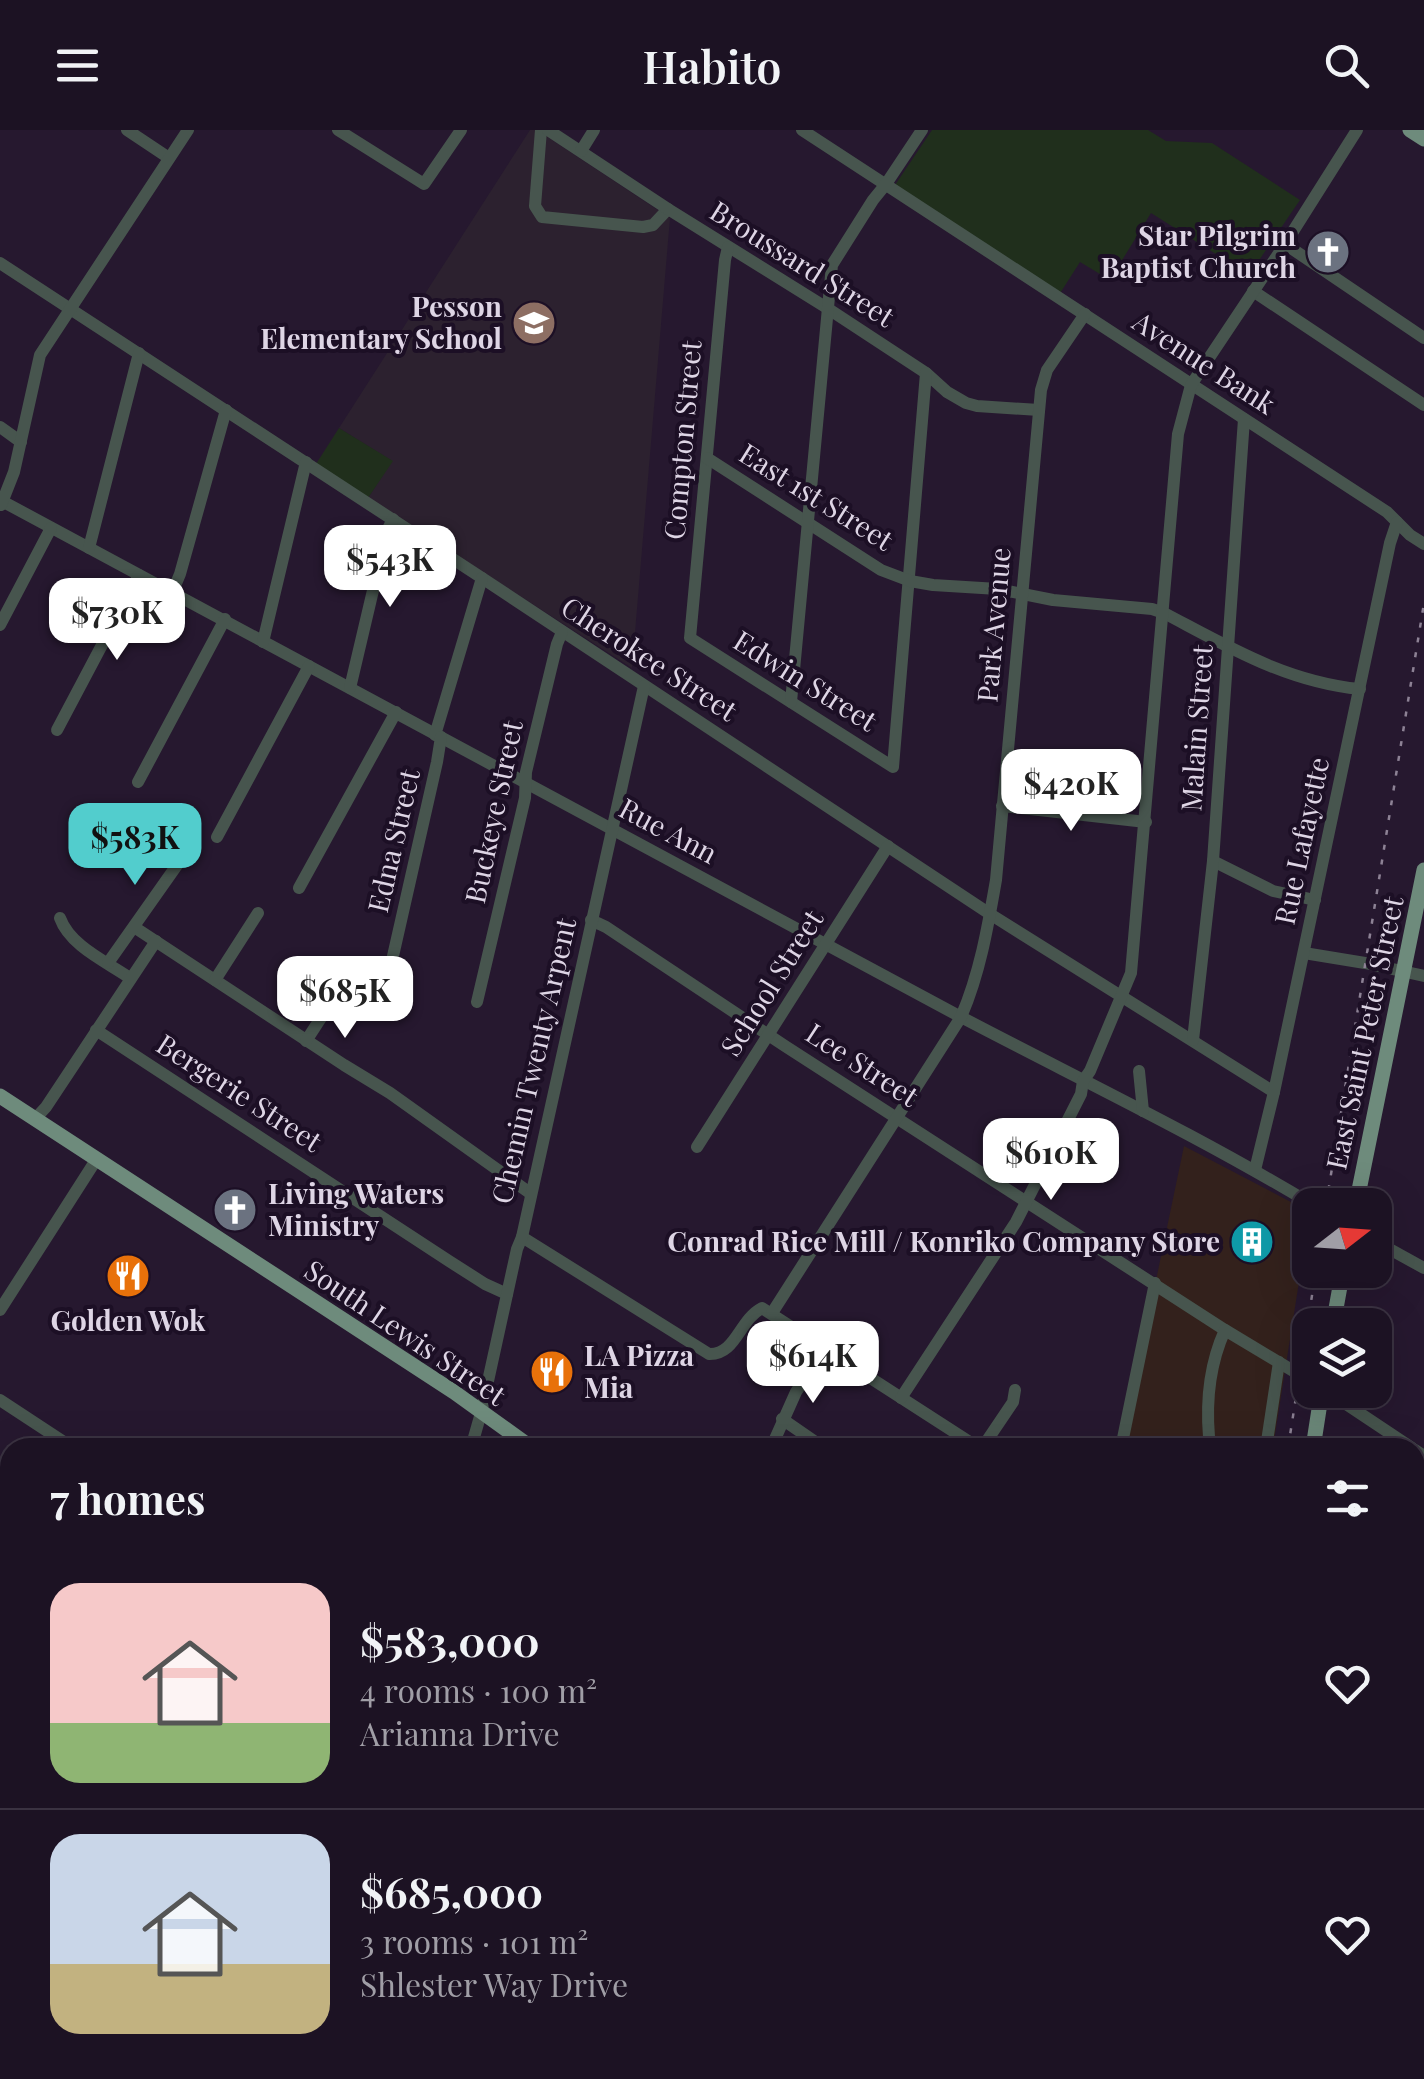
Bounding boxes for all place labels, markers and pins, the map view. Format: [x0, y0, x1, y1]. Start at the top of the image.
place label: Star Pilgrim Baptist Church [1101, 216, 1296, 285]
church icon: Star Pilgrim Baptist Church [1305, 229, 1351, 275]
place label: Pesson Elementary School [260, 287, 502, 356]
school or university icon: Pesson Elementary School [511, 300, 557, 346]
pin: $543K [320, 525, 460, 610]
pin: $730K [47, 578, 187, 663]
pin: $420K [1001, 749, 1141, 834]
pin: $583K [65, 803, 205, 888]
pin: $685K [275, 956, 415, 1041]
pin: $610K [981, 1118, 1121, 1203]
place label: Living Waters Ministry [268, 1174, 444, 1243]
church icon: Living Waters Ministry [212, 1187, 258, 1233]
building icon: Conrad Rice Mill / Konriko Company Store [1229, 1219, 1275, 1265]
place label: Conrad Rice Mill / Konriko Company Store [667, 1222, 1220, 1259]
restaurant icon: Golden Wok [105, 1253, 151, 1299]
place label: Golden Wok [51, 1301, 206, 1338]
pin: $614K [743, 1321, 883, 1406]
place label: LA Pizza Mia [584, 1336, 695, 1405]
restaurant icon: LA Pizza Mia [529, 1349, 575, 1395]

